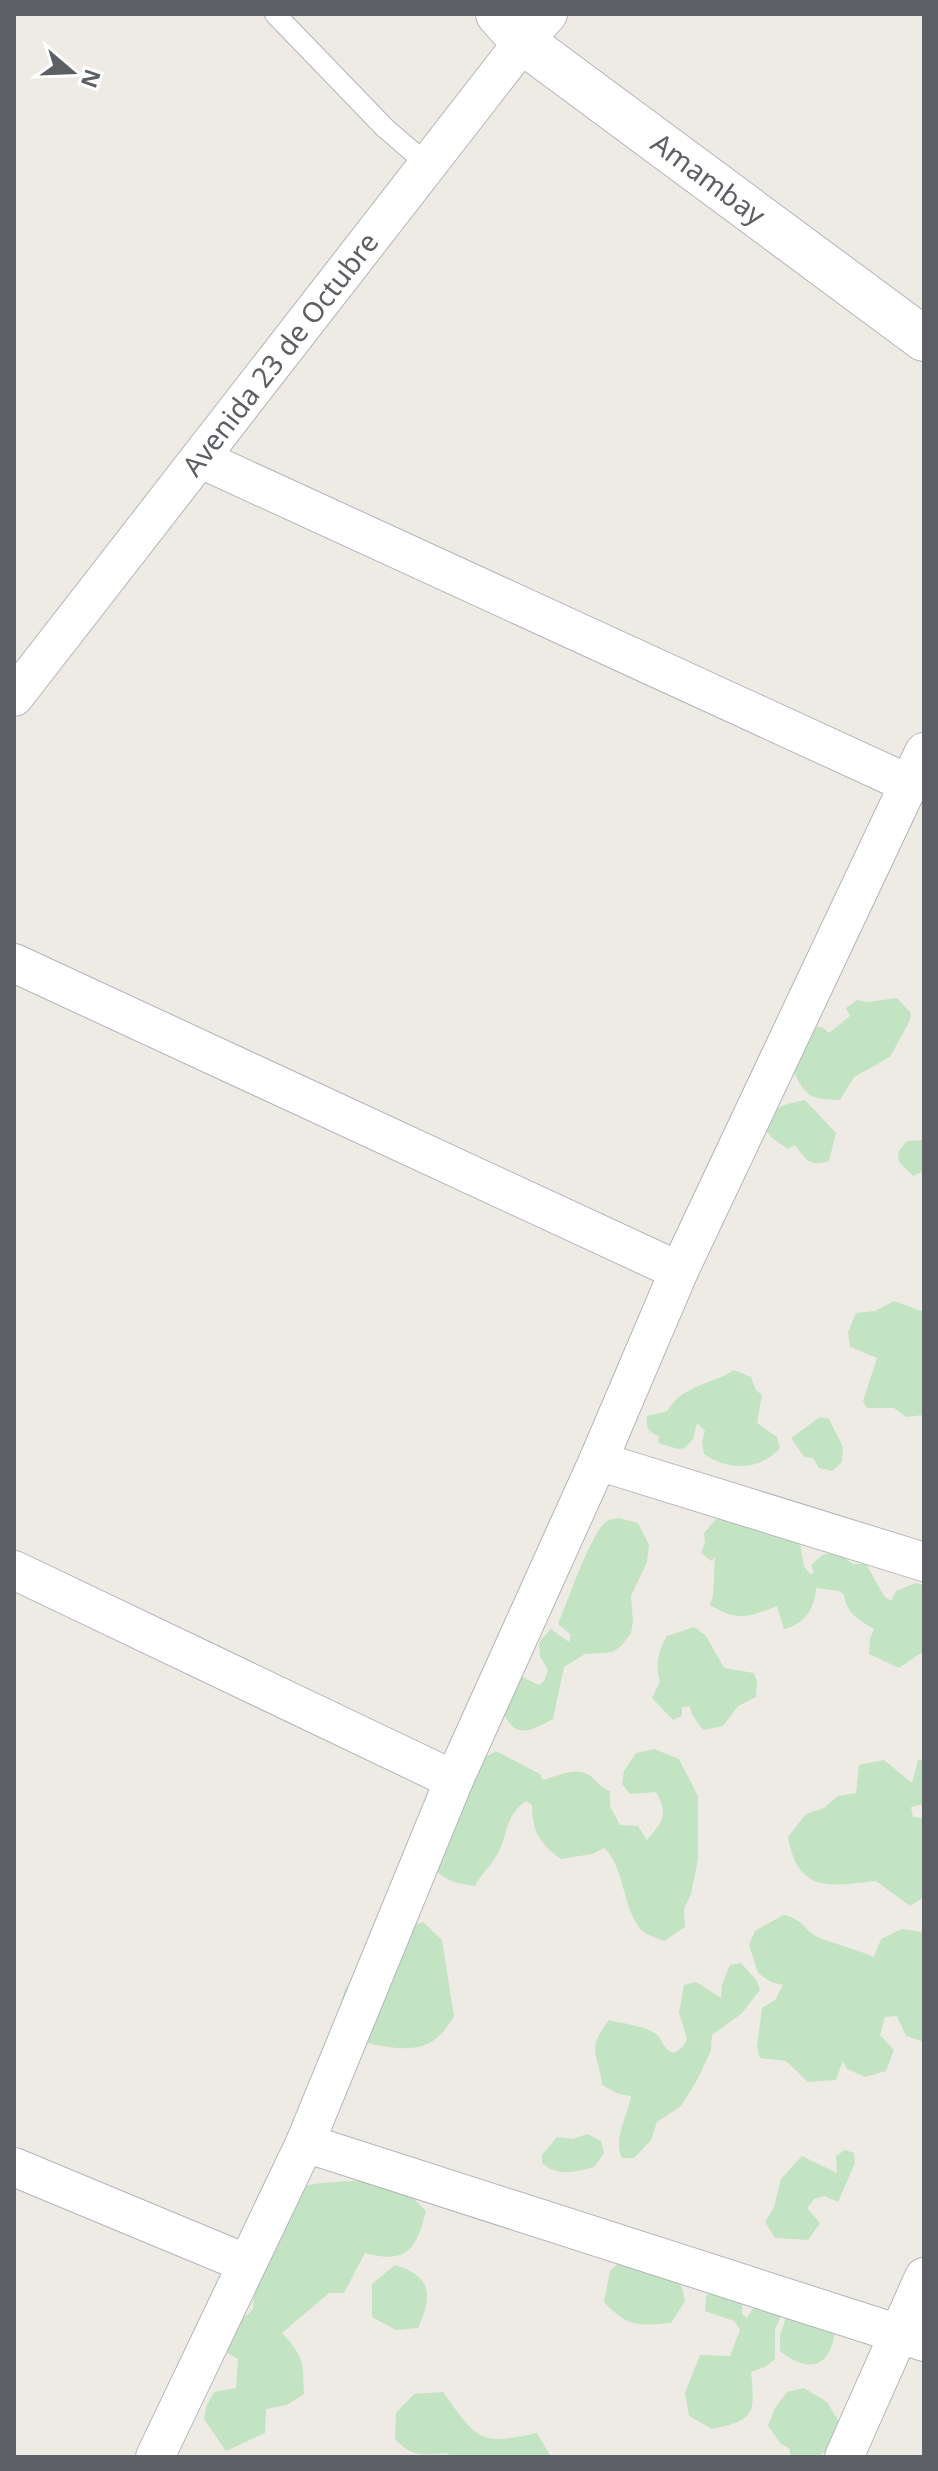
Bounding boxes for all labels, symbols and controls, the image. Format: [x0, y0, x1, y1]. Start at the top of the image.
north arrow [32, 32, 112, 112]
text: N [75, 65, 109, 92]
street label: Amambay [644, 123, 774, 234]
street label: Avenida 23 de Octubre [173, 224, 386, 483]

